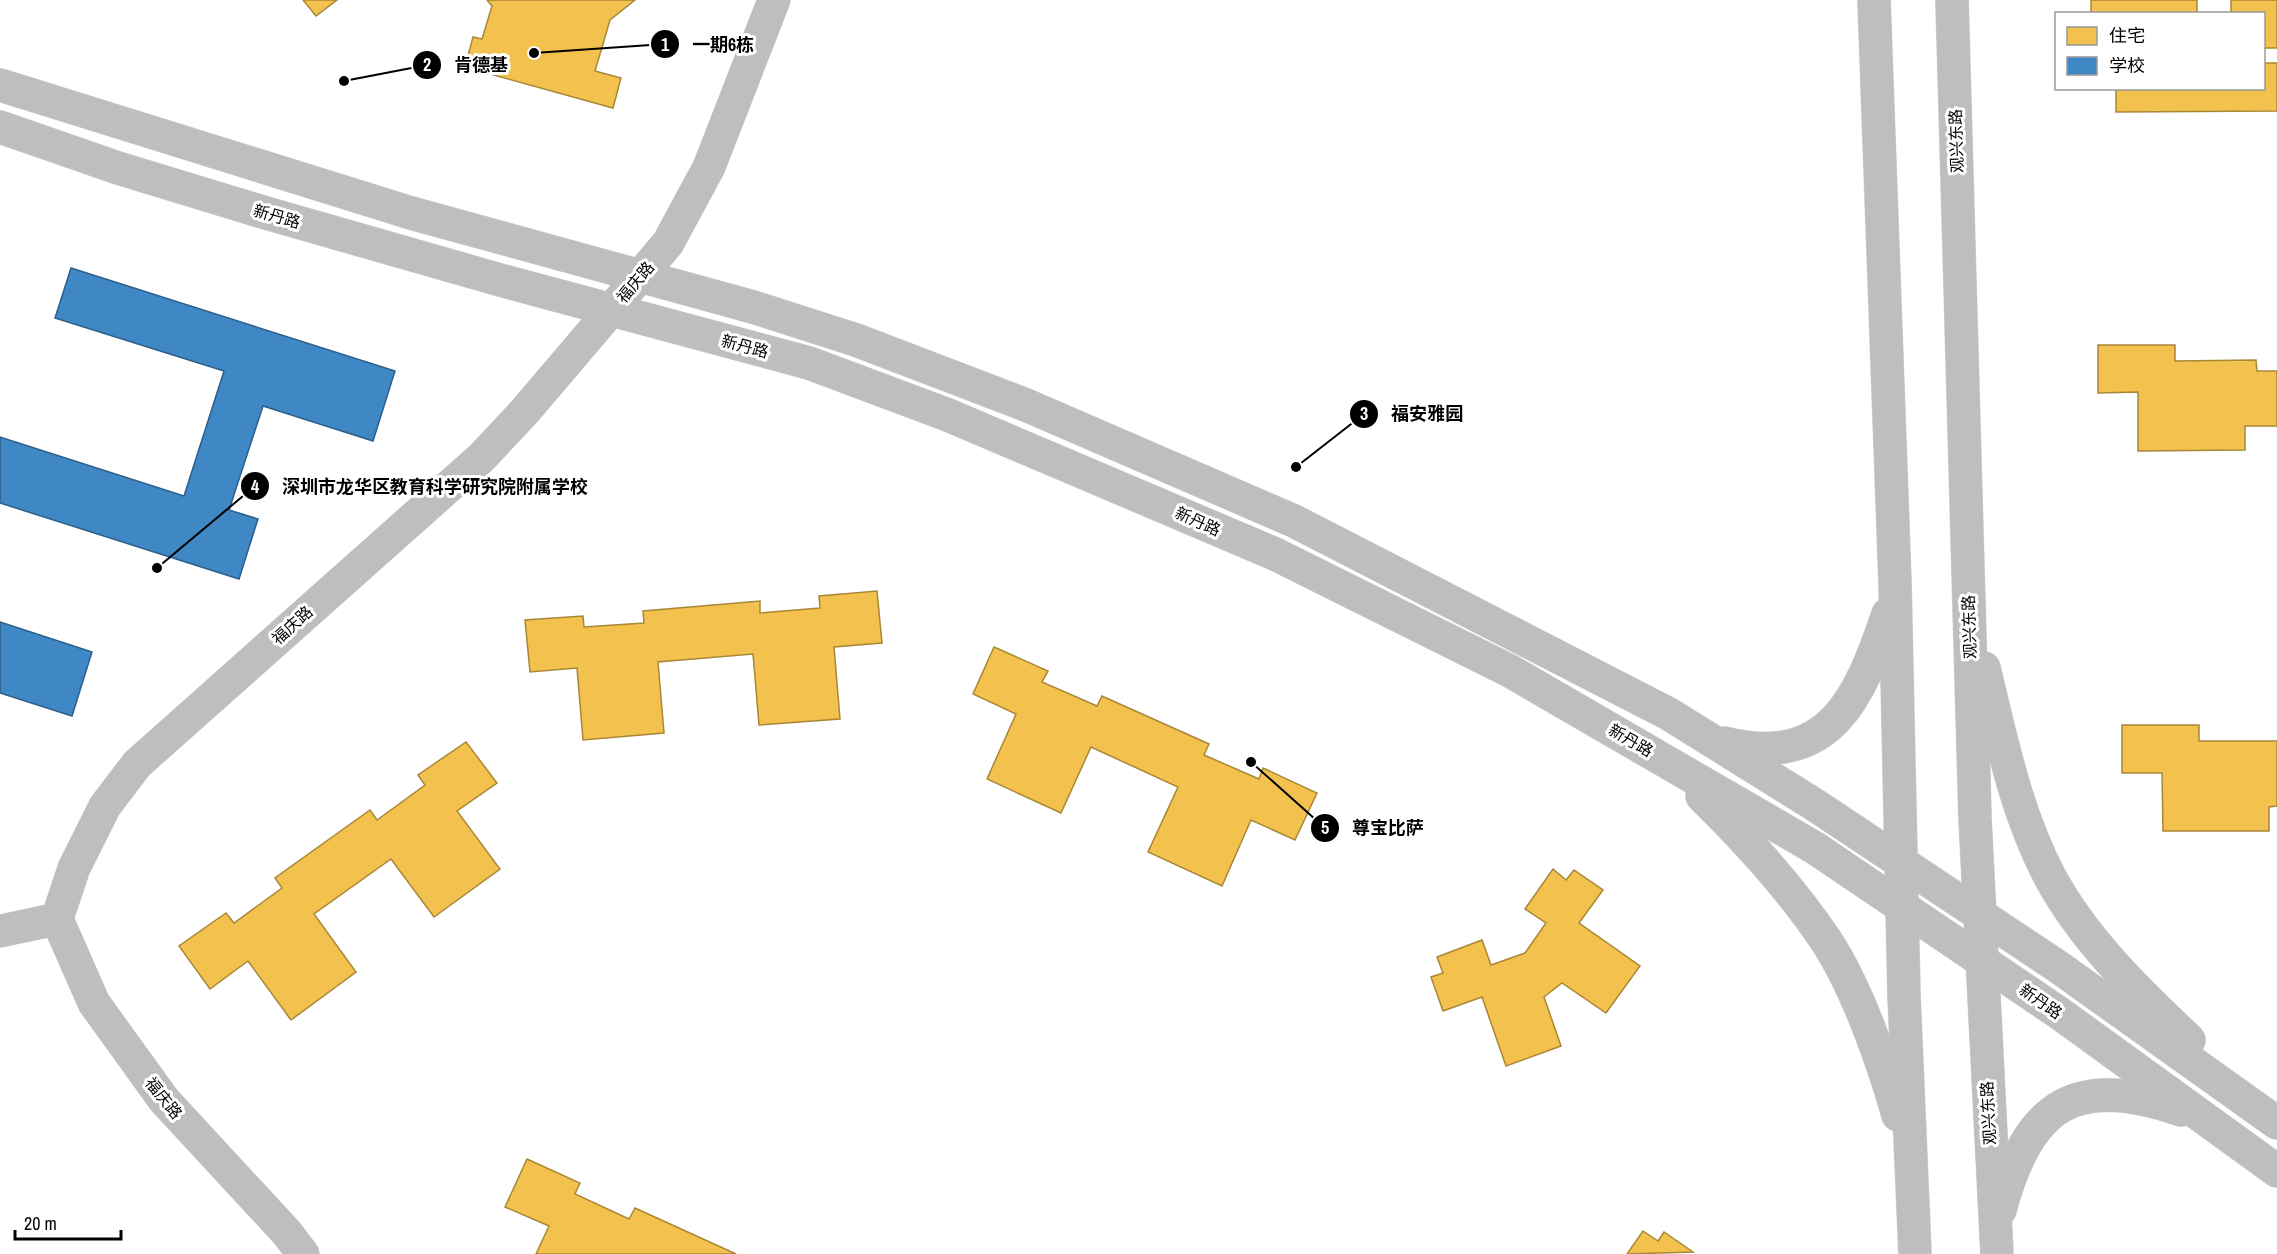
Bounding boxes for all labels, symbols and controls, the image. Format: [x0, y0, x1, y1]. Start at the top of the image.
legend [2055, 12, 2265, 90]
text: 住宅 [2109, 23, 2145, 48]
callout: 一期6栋 [650, 26, 766, 62]
text: 1 [661, 32, 670, 57]
text: 一期6栋 [692, 32, 754, 57]
callout: 肯德基 [412, 47, 520, 83]
text: 2 [423, 52, 431, 77]
text: 肯德基 [454, 52, 508, 77]
text: 学校 [2109, 53, 2145, 78]
street label: 观兴东路 [1944, 109, 1968, 173]
street label: 新丹路 [251, 199, 303, 233]
street label: 福庆路 [611, 257, 659, 307]
street label: 新丹路 [719, 329, 771, 363]
callout: 福安雅园 [1349, 396, 1475, 432]
text: 3 [1360, 401, 1368, 426]
text: 福安雅园 [1391, 401, 1463, 426]
callout: 深圳市龙华区教育科学研究院附属学校 [240, 468, 600, 504]
text: 4 [251, 474, 260, 499]
text: 深圳市龙华区教育科学研究院附属学校 [282, 474, 588, 499]
street label: 新丹路 [1172, 501, 1224, 541]
street label: 观兴东路 [1957, 595, 1981, 659]
street label: 福庆路 [267, 601, 317, 649]
street label: 新丹路 [1605, 718, 1657, 762]
callout: 尊宝比萨 [1310, 810, 1436, 846]
text: 5 [1321, 815, 1329, 840]
text: 尊宝比萨 [1352, 815, 1424, 840]
street label: 新丹路 [2015, 978, 2067, 1024]
street label: 福庆路 [140, 1072, 188, 1124]
street label: 观兴东路 [1975, 1080, 2001, 1146]
scale bar [15, 1203, 122, 1241]
text: 20 m [24, 1211, 57, 1236]

